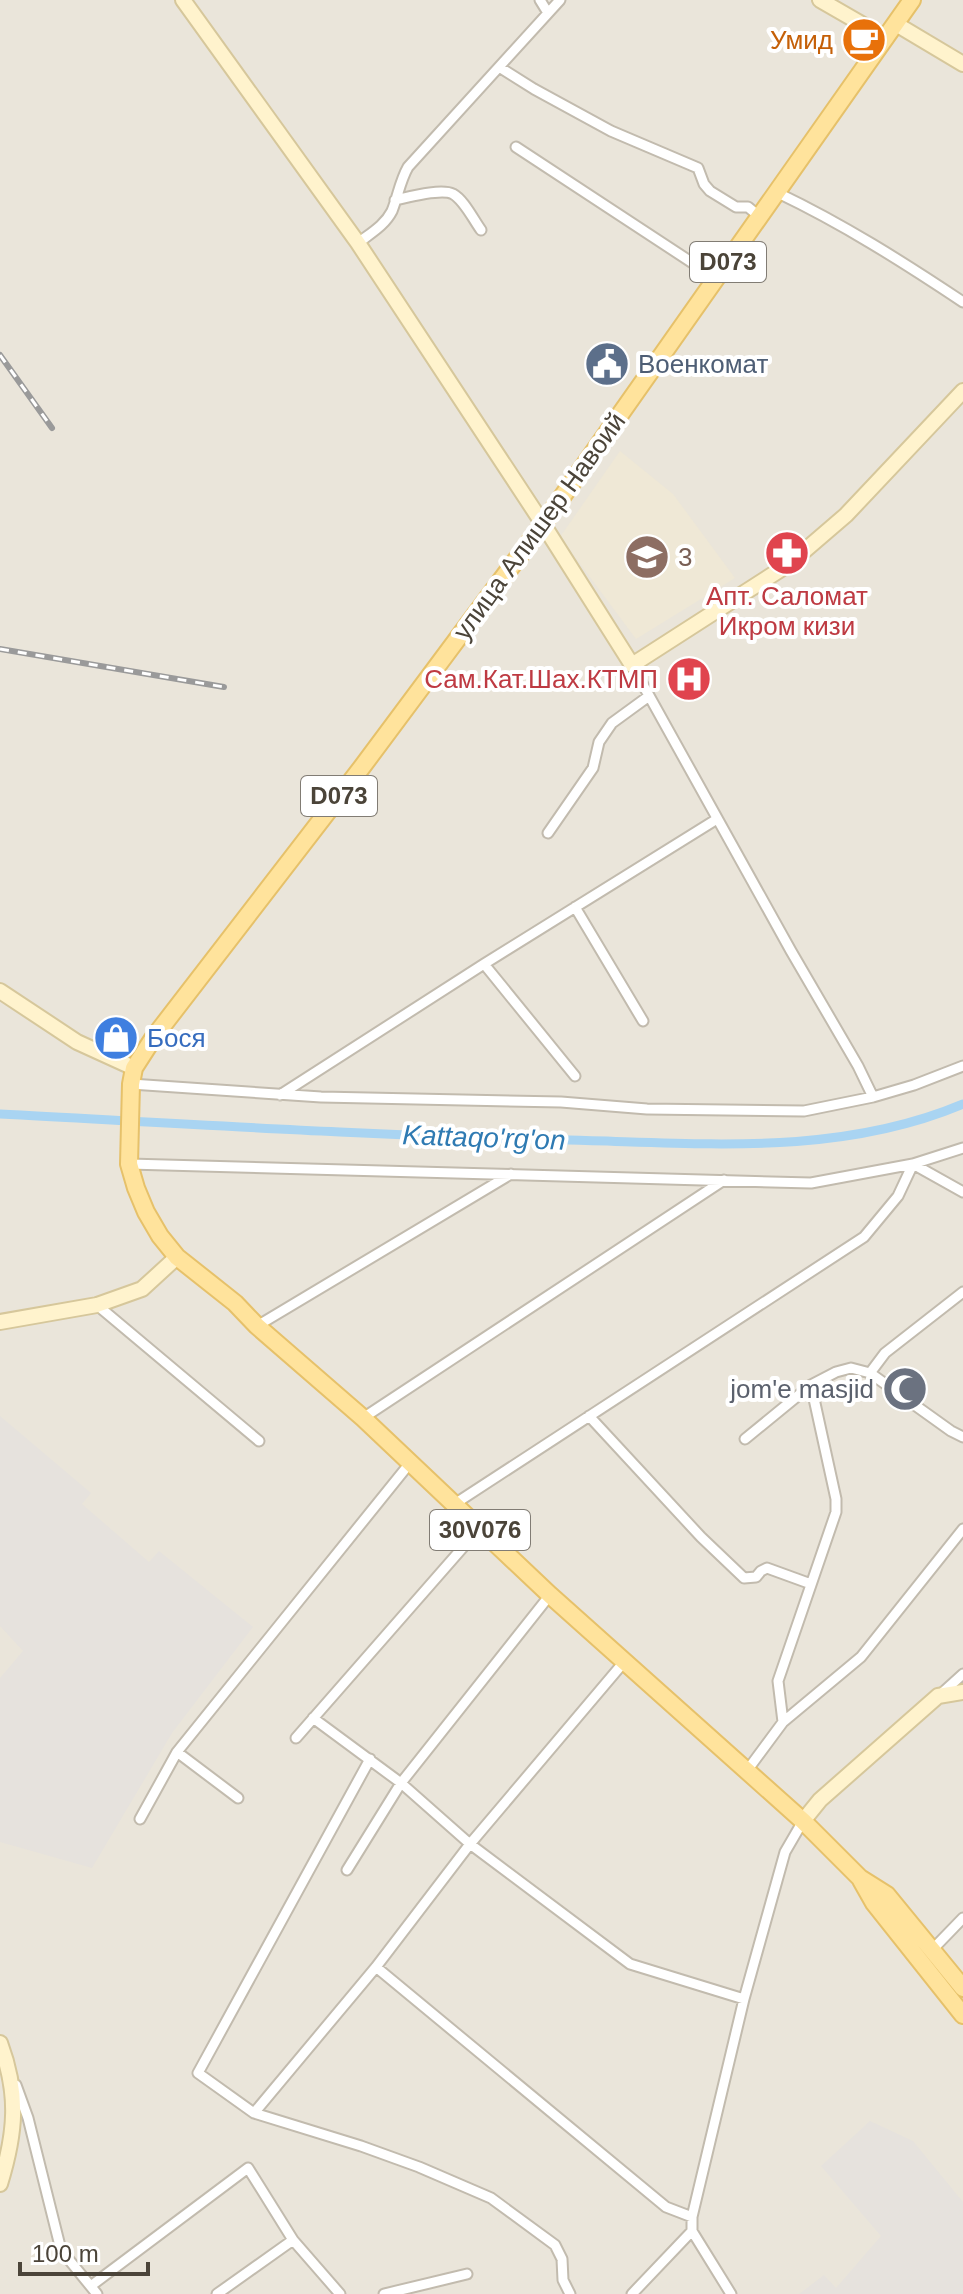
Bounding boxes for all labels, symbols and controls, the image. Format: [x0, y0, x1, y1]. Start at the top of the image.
cafe icon: Умид [840, 16, 888, 64]
place label: Умид [770, 25, 833, 55]
road number: D073 [690, 242, 766, 282]
public building icon: Военкомат [583, 340, 631, 388]
place label: Военкомат [638, 349, 769, 379]
street label: улица Алишер Навоий [447, 407, 631, 645]
pharmacy icon: Апт. Саломат Икром кизи [763, 529, 811, 577]
school or university icon: 3 [623, 533, 671, 581]
place label: 3 [678, 542, 692, 572]
place label: Апт. Саломат Икром кизи [706, 581, 868, 641]
hospital icon: Сам.Кат.Шах.КТМП [665, 655, 713, 703]
place label: Сам.Кат.Шах.КТМП [424, 664, 658, 694]
road number: D073 [301, 776, 377, 816]
shop icon: Бося [92, 1014, 140, 1062]
place label: Бося [147, 1023, 206, 1053]
water label: Kattaqo'rg'on [402, 1119, 566, 1156]
mosque icon: jom'e masjid [881, 1365, 929, 1413]
place label: jom'e masjid [729, 1374, 874, 1404]
road number: 30V076 [430, 1510, 530, 1550]
scale bar [20, 2226, 148, 2276]
text: 100 m [32, 2240, 99, 2267]

